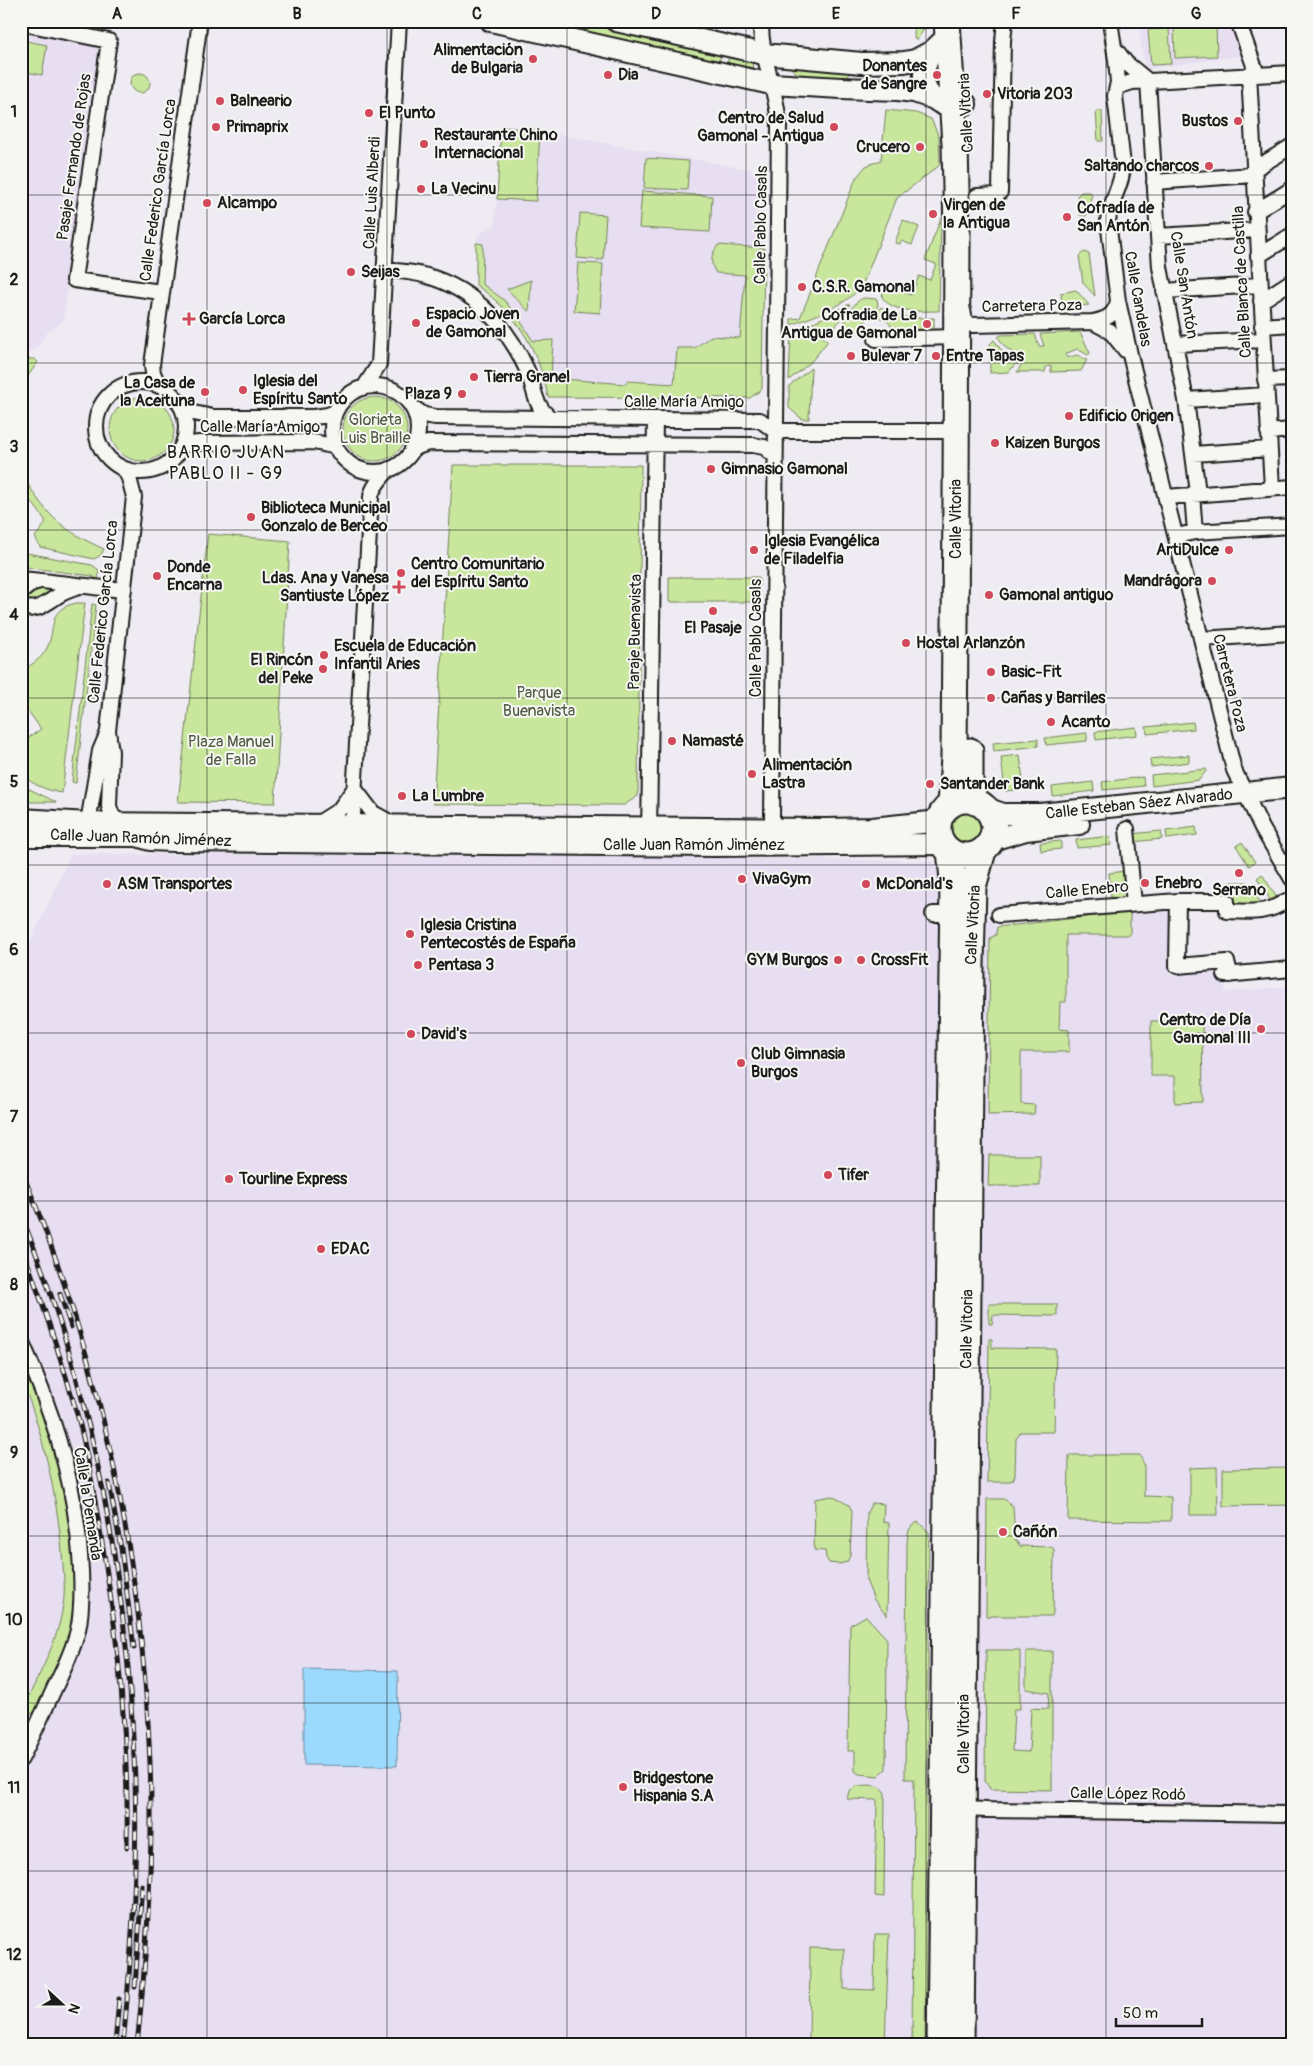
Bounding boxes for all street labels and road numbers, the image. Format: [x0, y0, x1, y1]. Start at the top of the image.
street label: Pasaje Fernando de Rojas [52, 72, 96, 242]
street label: Calle Vitoria [954, 73, 978, 153]
street label: Calle Federico García Lorca [135, 97, 181, 283]
street label: Calle Luis Alberdi [359, 136, 385, 250]
street label: Calle Pablo Casals [750, 166, 772, 284]
street label: Calle Blanca de Castilla [1228, 205, 1256, 359]
street label: Calle San Antón [1166, 230, 1202, 340]
street label: Calle Candelas [1120, 250, 1156, 348]
street label: Carretera Poza [982, 295, 1082, 317]
street label: Calle María Amigo [624, 392, 744, 412]
street label: Calle María Amigo [200, 417, 320, 437]
street label: Calle Vitoria [946, 479, 966, 559]
street label: Calle Federico García Lorca [83, 519, 123, 705]
street label: Paraje Buenavista [624, 574, 646, 690]
street label: Calle Pablo Casals [746, 579, 766, 697]
street label: Carretera Poza [1208, 632, 1252, 734]
street label: Calle Esteban Sáez Alvarado [1044, 784, 1234, 824]
street label: Calle Juan Ramón Jiménez [50, 825, 232, 851]
street label: Calle Juan Ramón Jiménez [603, 835, 785, 855]
street label: Calle Enebro [1045, 876, 1130, 904]
street label: Calle Vitoria [961, 885, 985, 965]
street label: Calle Vitoria [956, 1289, 978, 1369]
street label: Calle la Demanda [69, 1446, 107, 1562]
street label: Calle Vitoria [954, 1694, 974, 1774]
street label: Calle López Rodó [1070, 1783, 1186, 1805]

